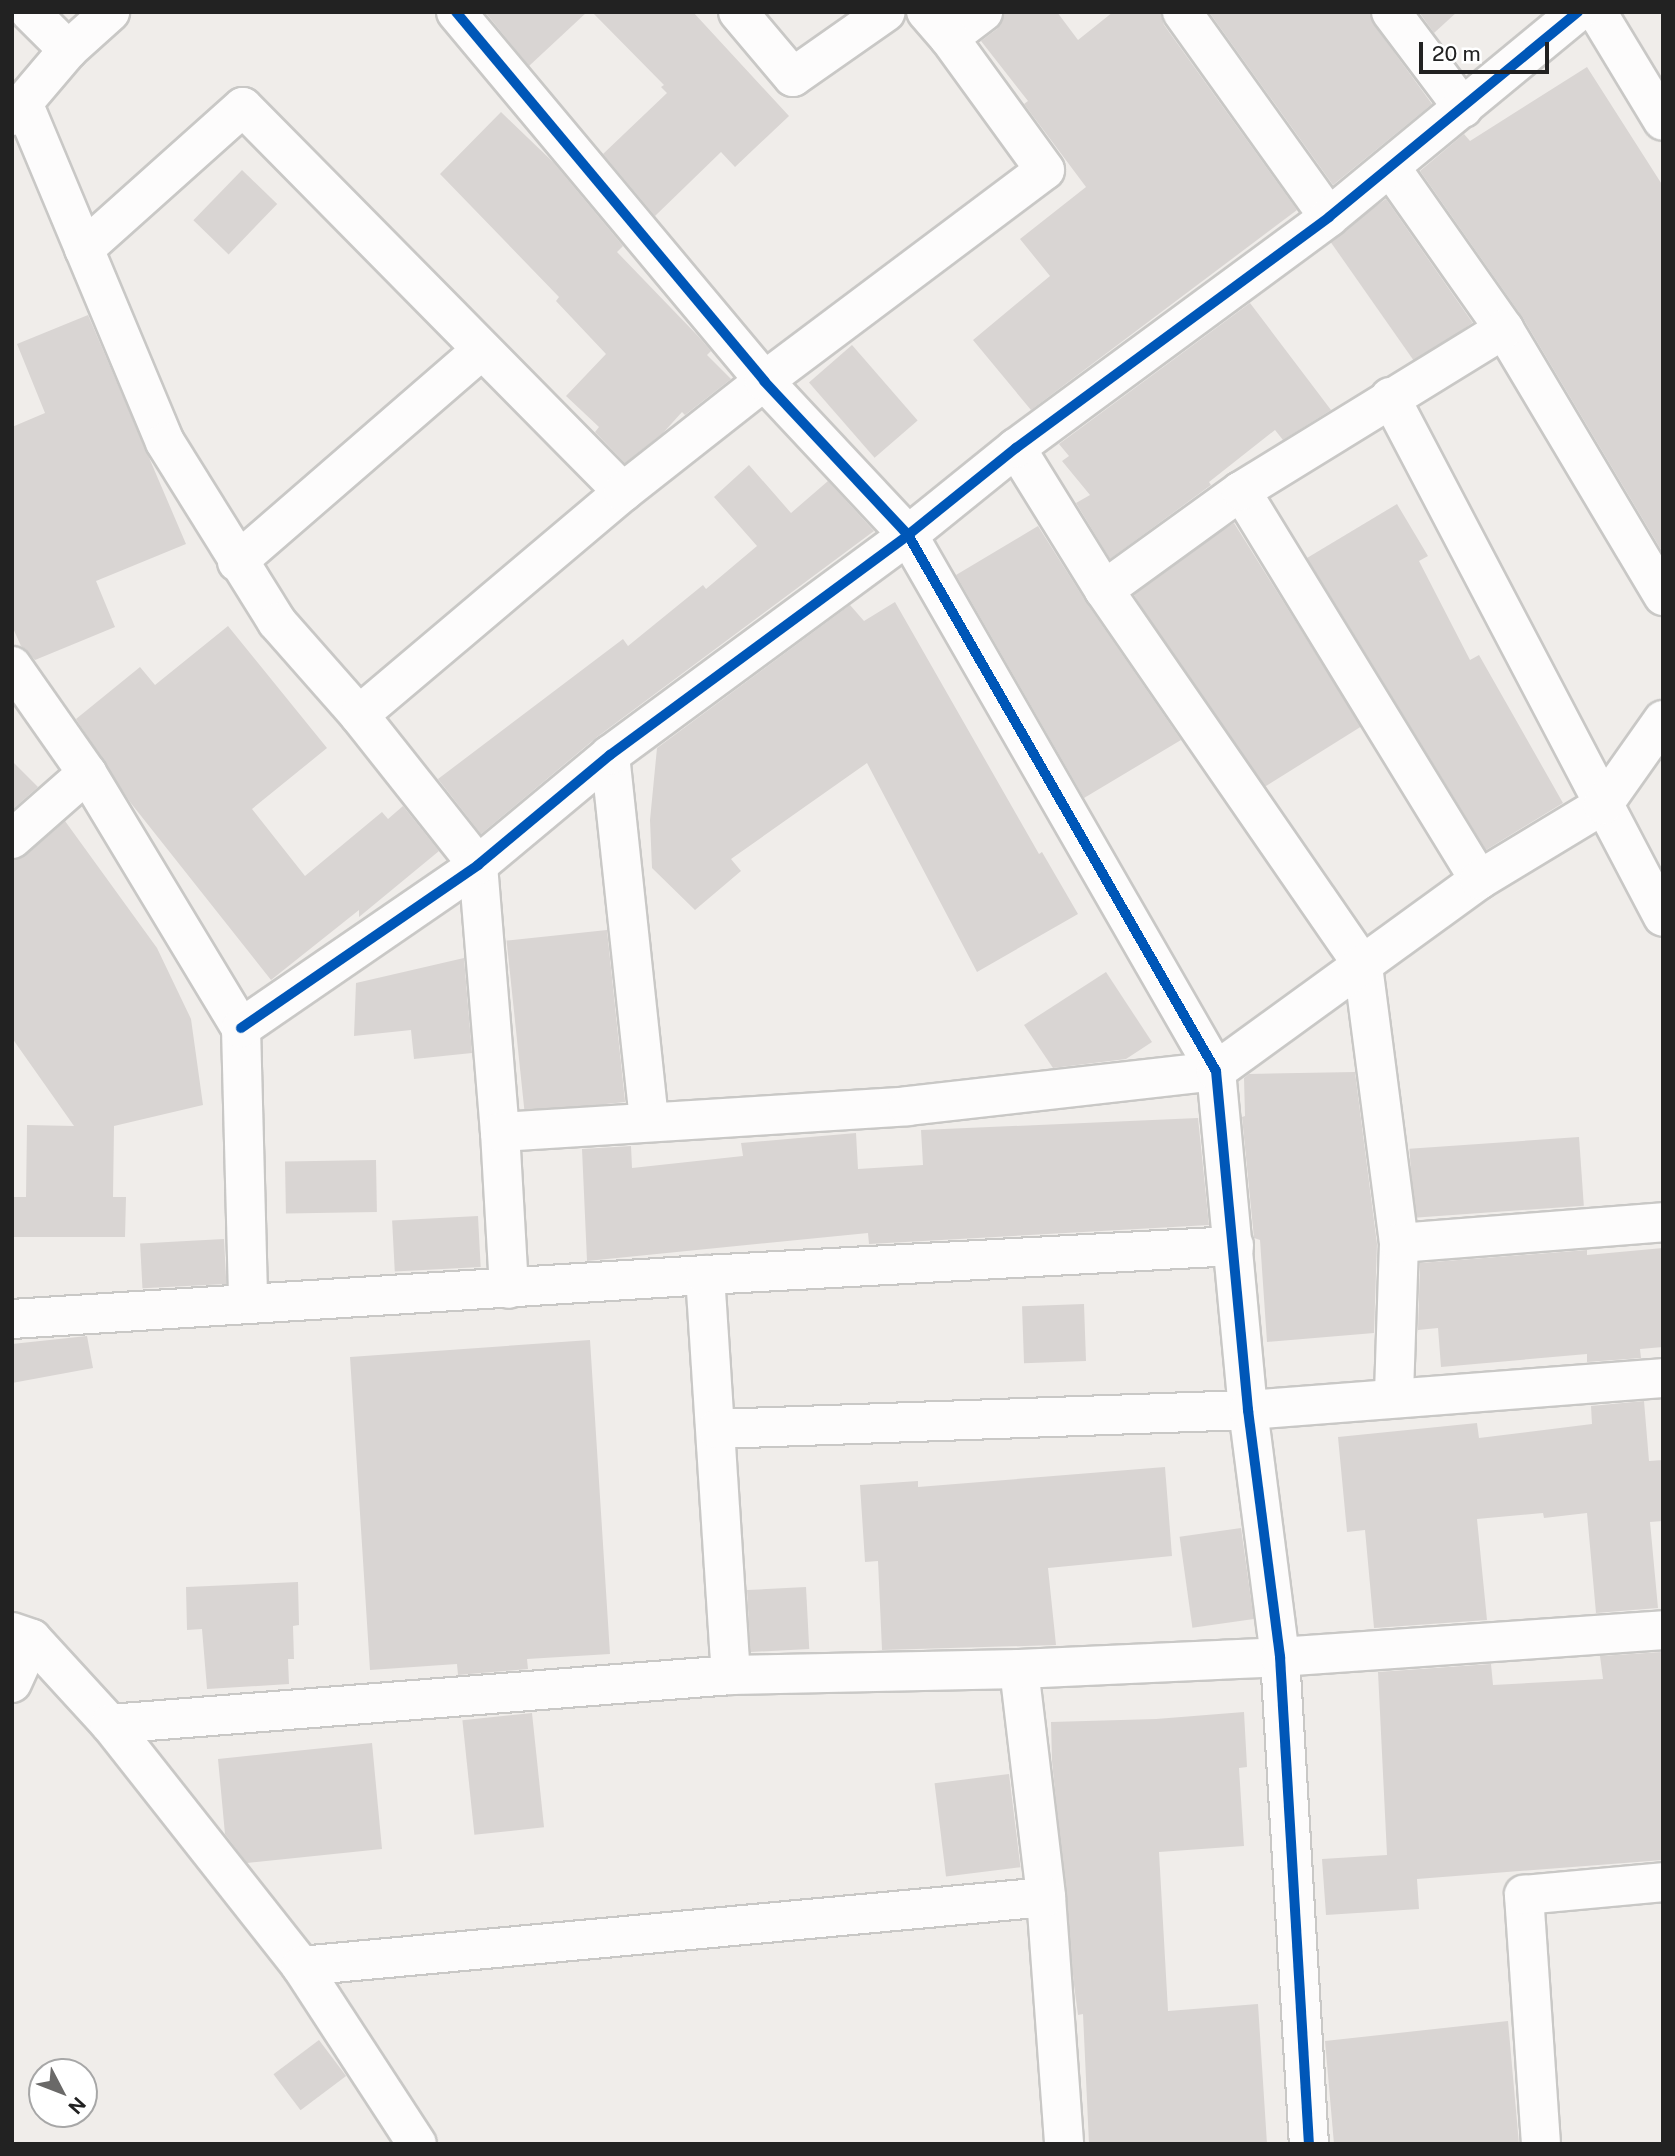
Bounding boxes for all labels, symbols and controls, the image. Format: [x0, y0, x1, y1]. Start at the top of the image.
scale bar [1423, 28, 1552, 72]
text: 20 m [1432, 41, 1481, 66]
north arrow [28, 2058, 98, 2128]
text: N [64, 2093, 90, 2119]

